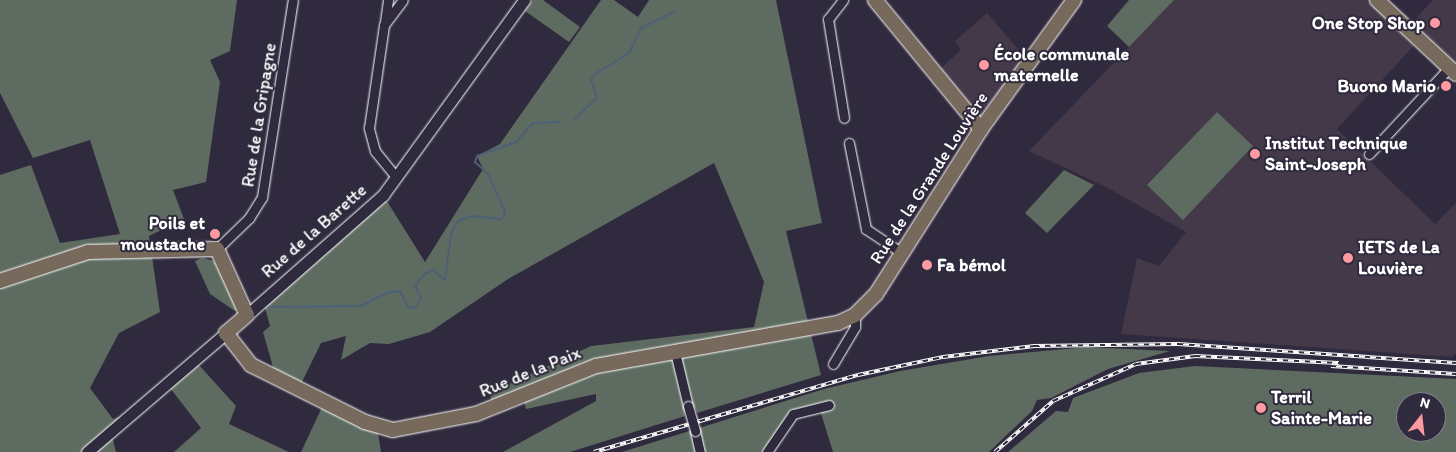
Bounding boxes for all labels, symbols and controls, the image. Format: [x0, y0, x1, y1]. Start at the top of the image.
place label: One Stop Shop [1312, 12, 1425, 34]
marker: One Stop Shop [1429, 17, 1441, 29]
street label: Rue de la Gripagne [237, 42, 281, 188]
place label: École communale maternelle [994, 44, 1130, 86]
marker: École communale maternelle [978, 59, 990, 71]
place label: Buono Mario [1337, 75, 1436, 97]
marker: Buono Mario [1440, 80, 1452, 92]
street label: Rue de la Grande Louvière [865, 88, 993, 268]
place label: Institut Technique Saint-Joseph [1265, 133, 1406, 176]
marker: Institut Technique Saint-Joseph [1249, 148, 1261, 160]
street label: Rue de la Barette [257, 179, 371, 283]
place label: Poils et moustache [121, 213, 205, 255]
marker: Poils et moustache [209, 228, 221, 240]
place label: IETS de La Louvière [1358, 237, 1440, 280]
marker: IETS de La Louvière [1342, 252, 1354, 264]
place label: Fa bémol [937, 254, 1006, 276]
marker: Fa bémol [921, 259, 933, 271]
street label: Rue de la Paix [476, 342, 584, 402]
place label: Terril Sainte-Marie [1271, 387, 1372, 429]
north arrow [1396, 392, 1446, 442]
text: N [1418, 394, 1432, 413]
marker: Terril Sainte-Marie [1255, 402, 1267, 414]

